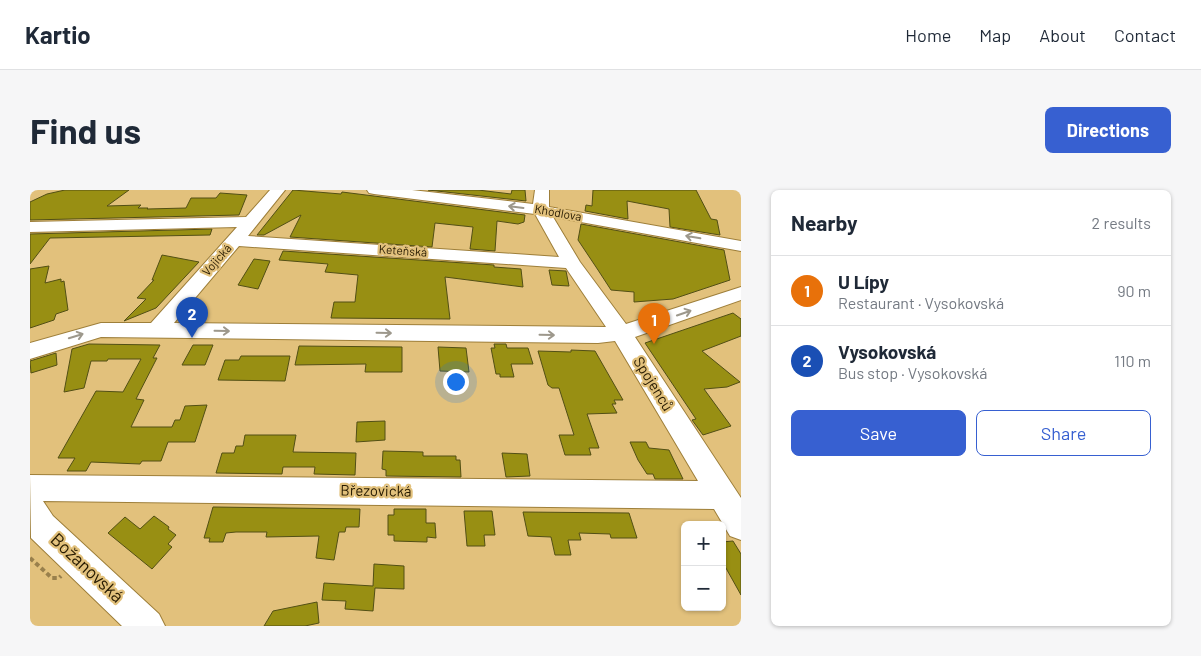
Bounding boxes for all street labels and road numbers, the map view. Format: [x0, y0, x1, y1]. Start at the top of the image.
street label: Khodlova [534, 201, 583, 223]
street label: Vojická [199, 241, 234, 278]
street label: Keteňská [378, 241, 428, 259]
street label: Spojenců [630, 353, 678, 414]
street label: Březovická [340, 480, 412, 500]
street label: Božanovská [47, 528, 129, 607]

